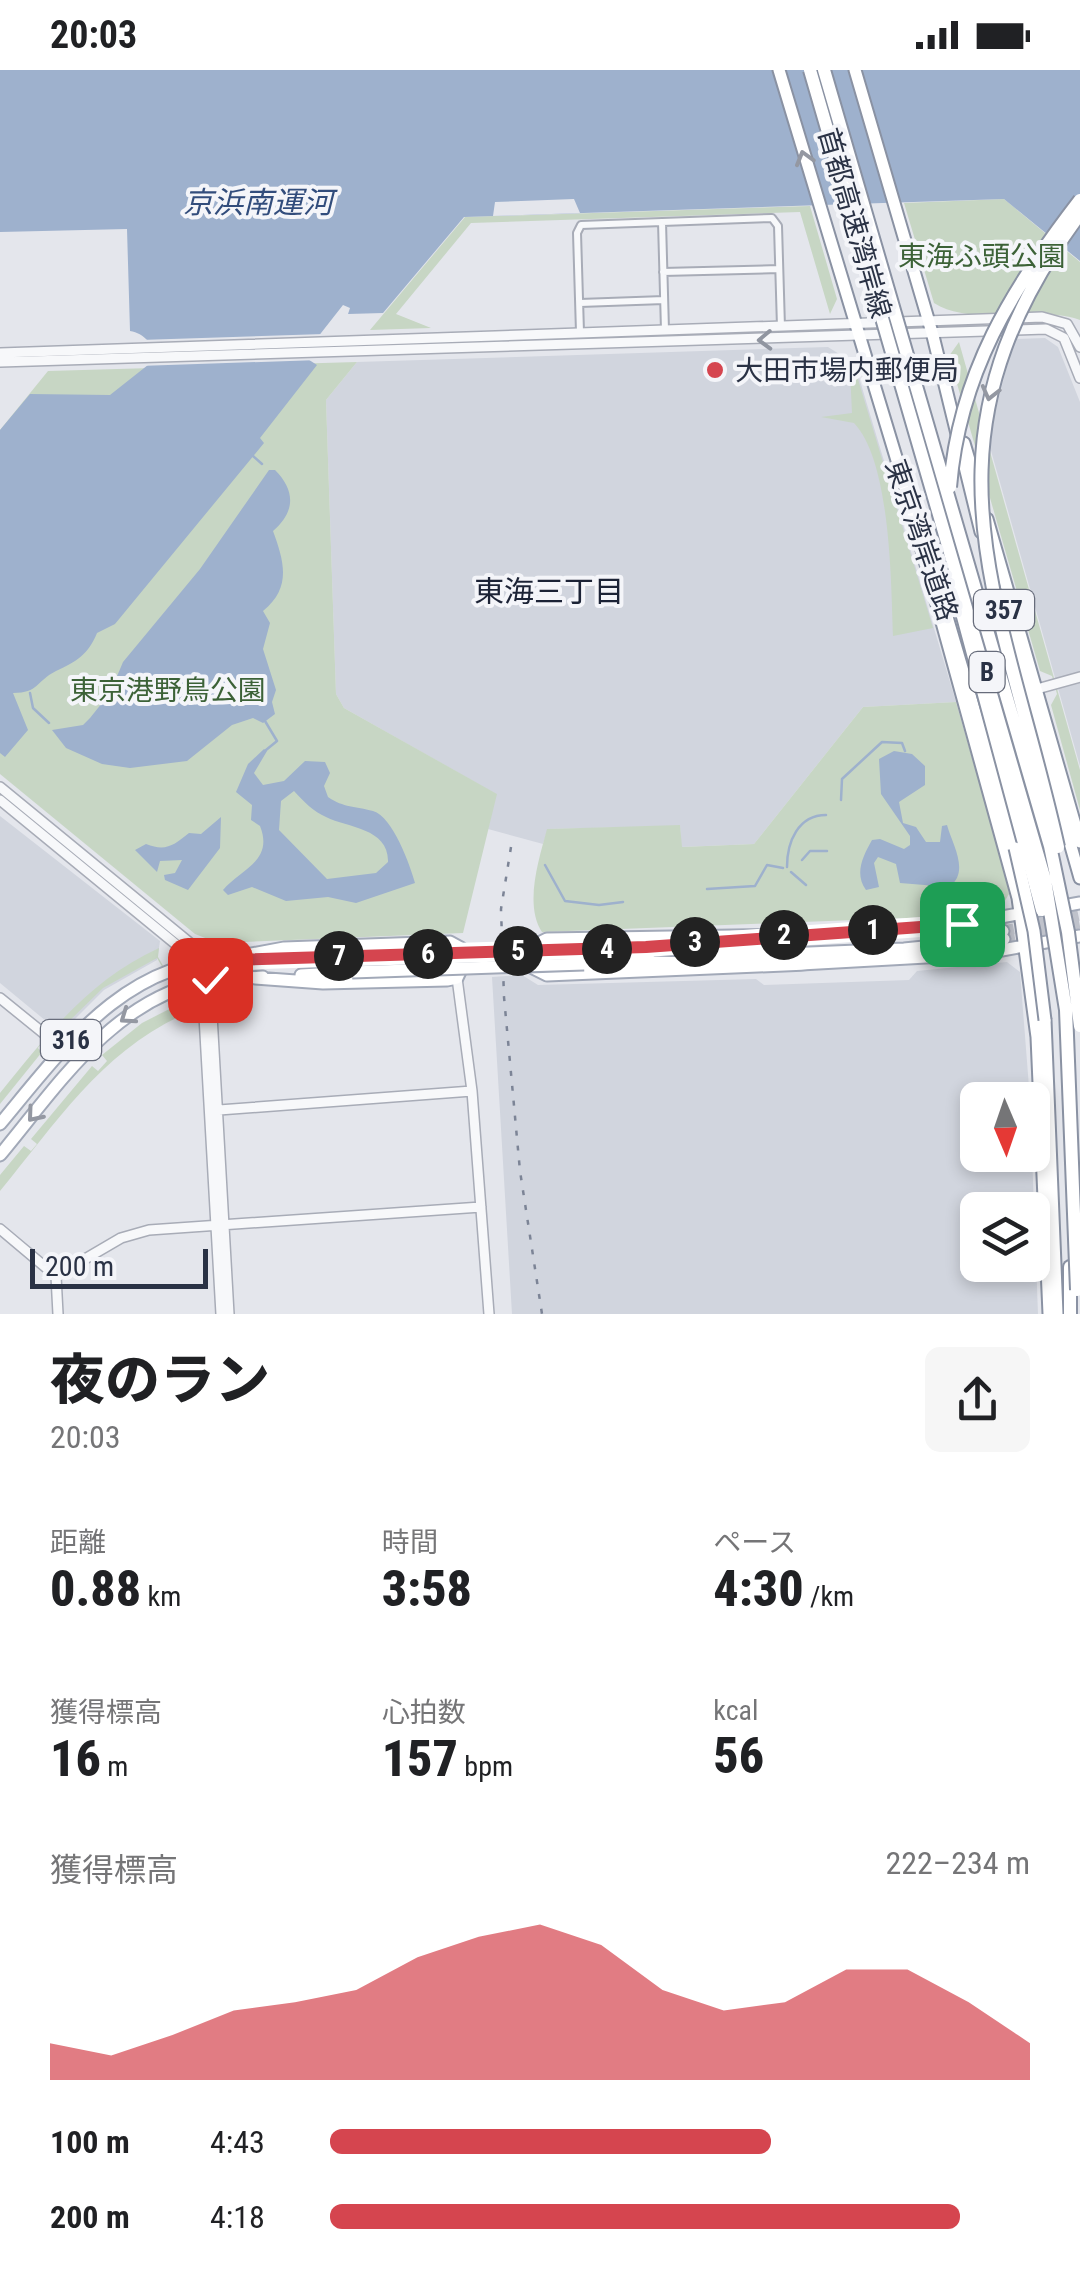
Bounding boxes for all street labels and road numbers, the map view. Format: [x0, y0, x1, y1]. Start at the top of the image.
street label: 首都高速湾岸線 [812, 124, 897, 322]
street label: 東京湾岸道路 [879, 455, 964, 625]
road number: 357 [974, 590, 1034, 630]
road number: B [970, 652, 1004, 692]
road number: 316 [41, 1020, 101, 1060]

